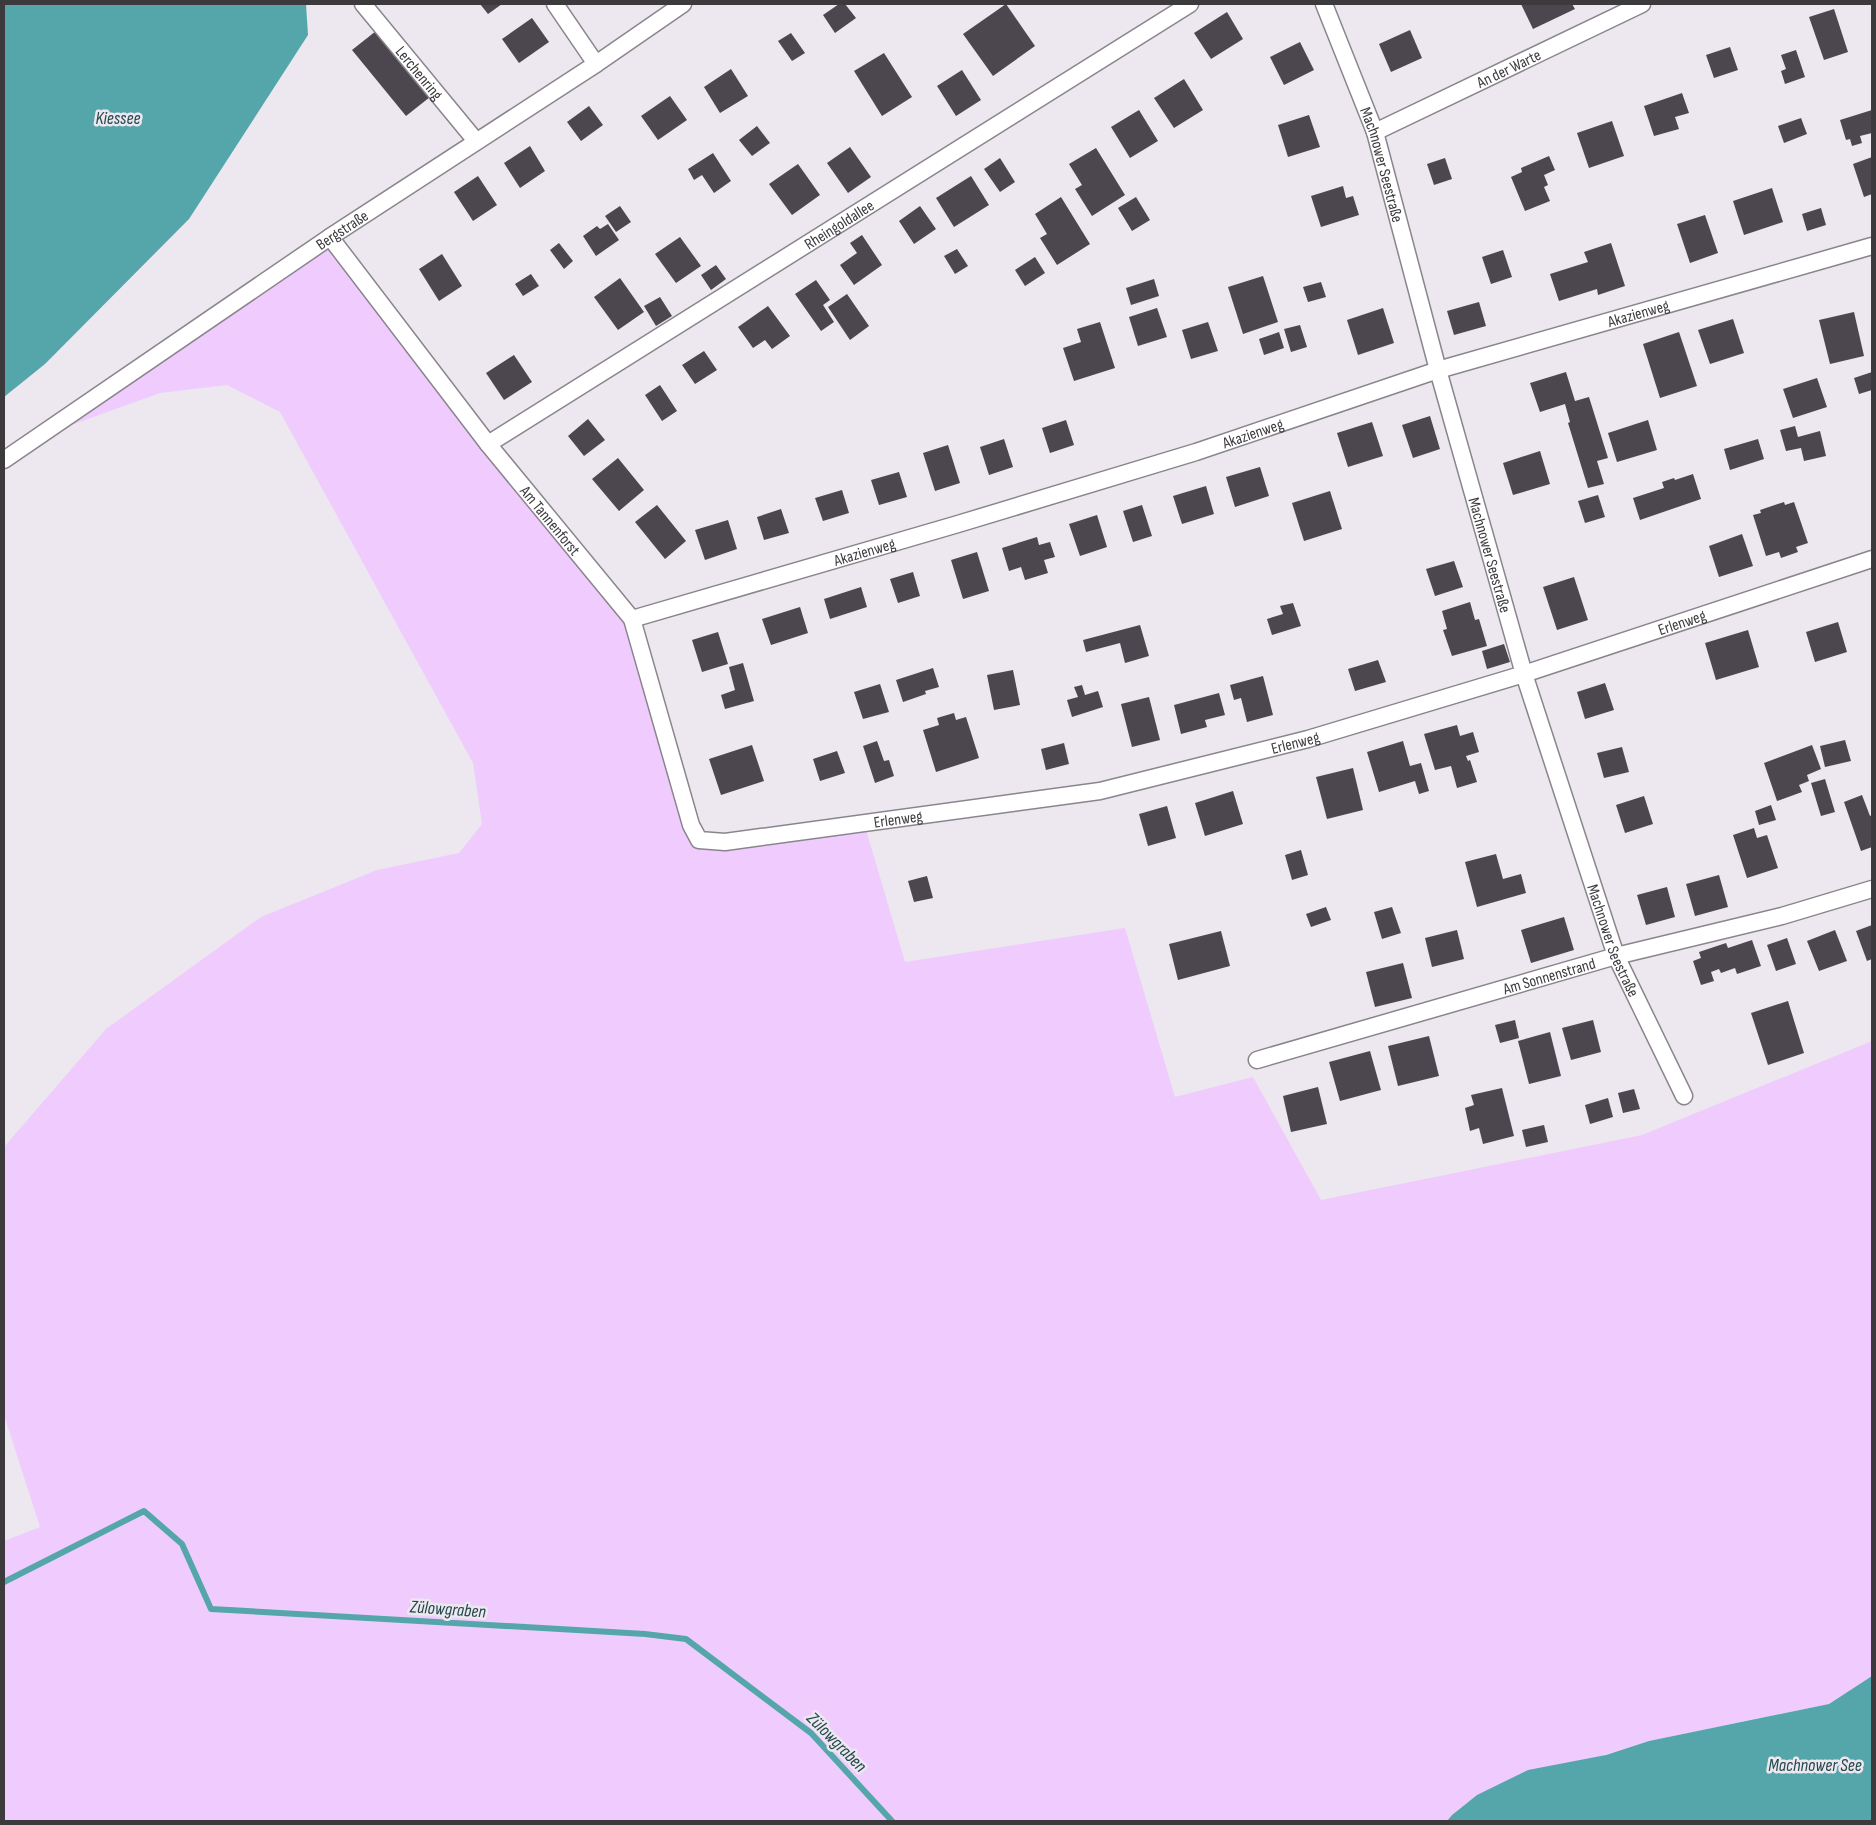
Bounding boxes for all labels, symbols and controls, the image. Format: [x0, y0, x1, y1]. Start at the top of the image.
street label: Lerchenring [391, 43, 446, 104]
street label: An der Warte [1473, 46, 1544, 93]
street label: Machnower Seestraße [1355, 105, 1406, 224]
water label: Kiessee [96, 108, 140, 129]
street label: Rheingoldallee [801, 197, 878, 254]
street label: Bergstraße [313, 207, 372, 255]
street label: Akazienweg [1605, 296, 1672, 332]
street label: Akazienweg [1219, 415, 1286, 454]
street label: Am Tannenforst [515, 482, 584, 560]
street label: Machnower Seestraße [1463, 495, 1514, 615]
street label: Akazienweg [831, 535, 898, 571]
street label: Erlenweg [1656, 607, 1709, 640]
street label: Erlenweg [1269, 728, 1322, 759]
street label: Erlenweg [873, 807, 924, 833]
street label: Machnower Seestraße [1582, 882, 1642, 1000]
street label: Am Sonnenstrand [1500, 954, 1598, 1000]
water label: Zülowgraben [408, 1596, 487, 1623]
water label: Zülowgraben [802, 1707, 871, 1777]
water label: Machnower See [1768, 1755, 1862, 1776]

